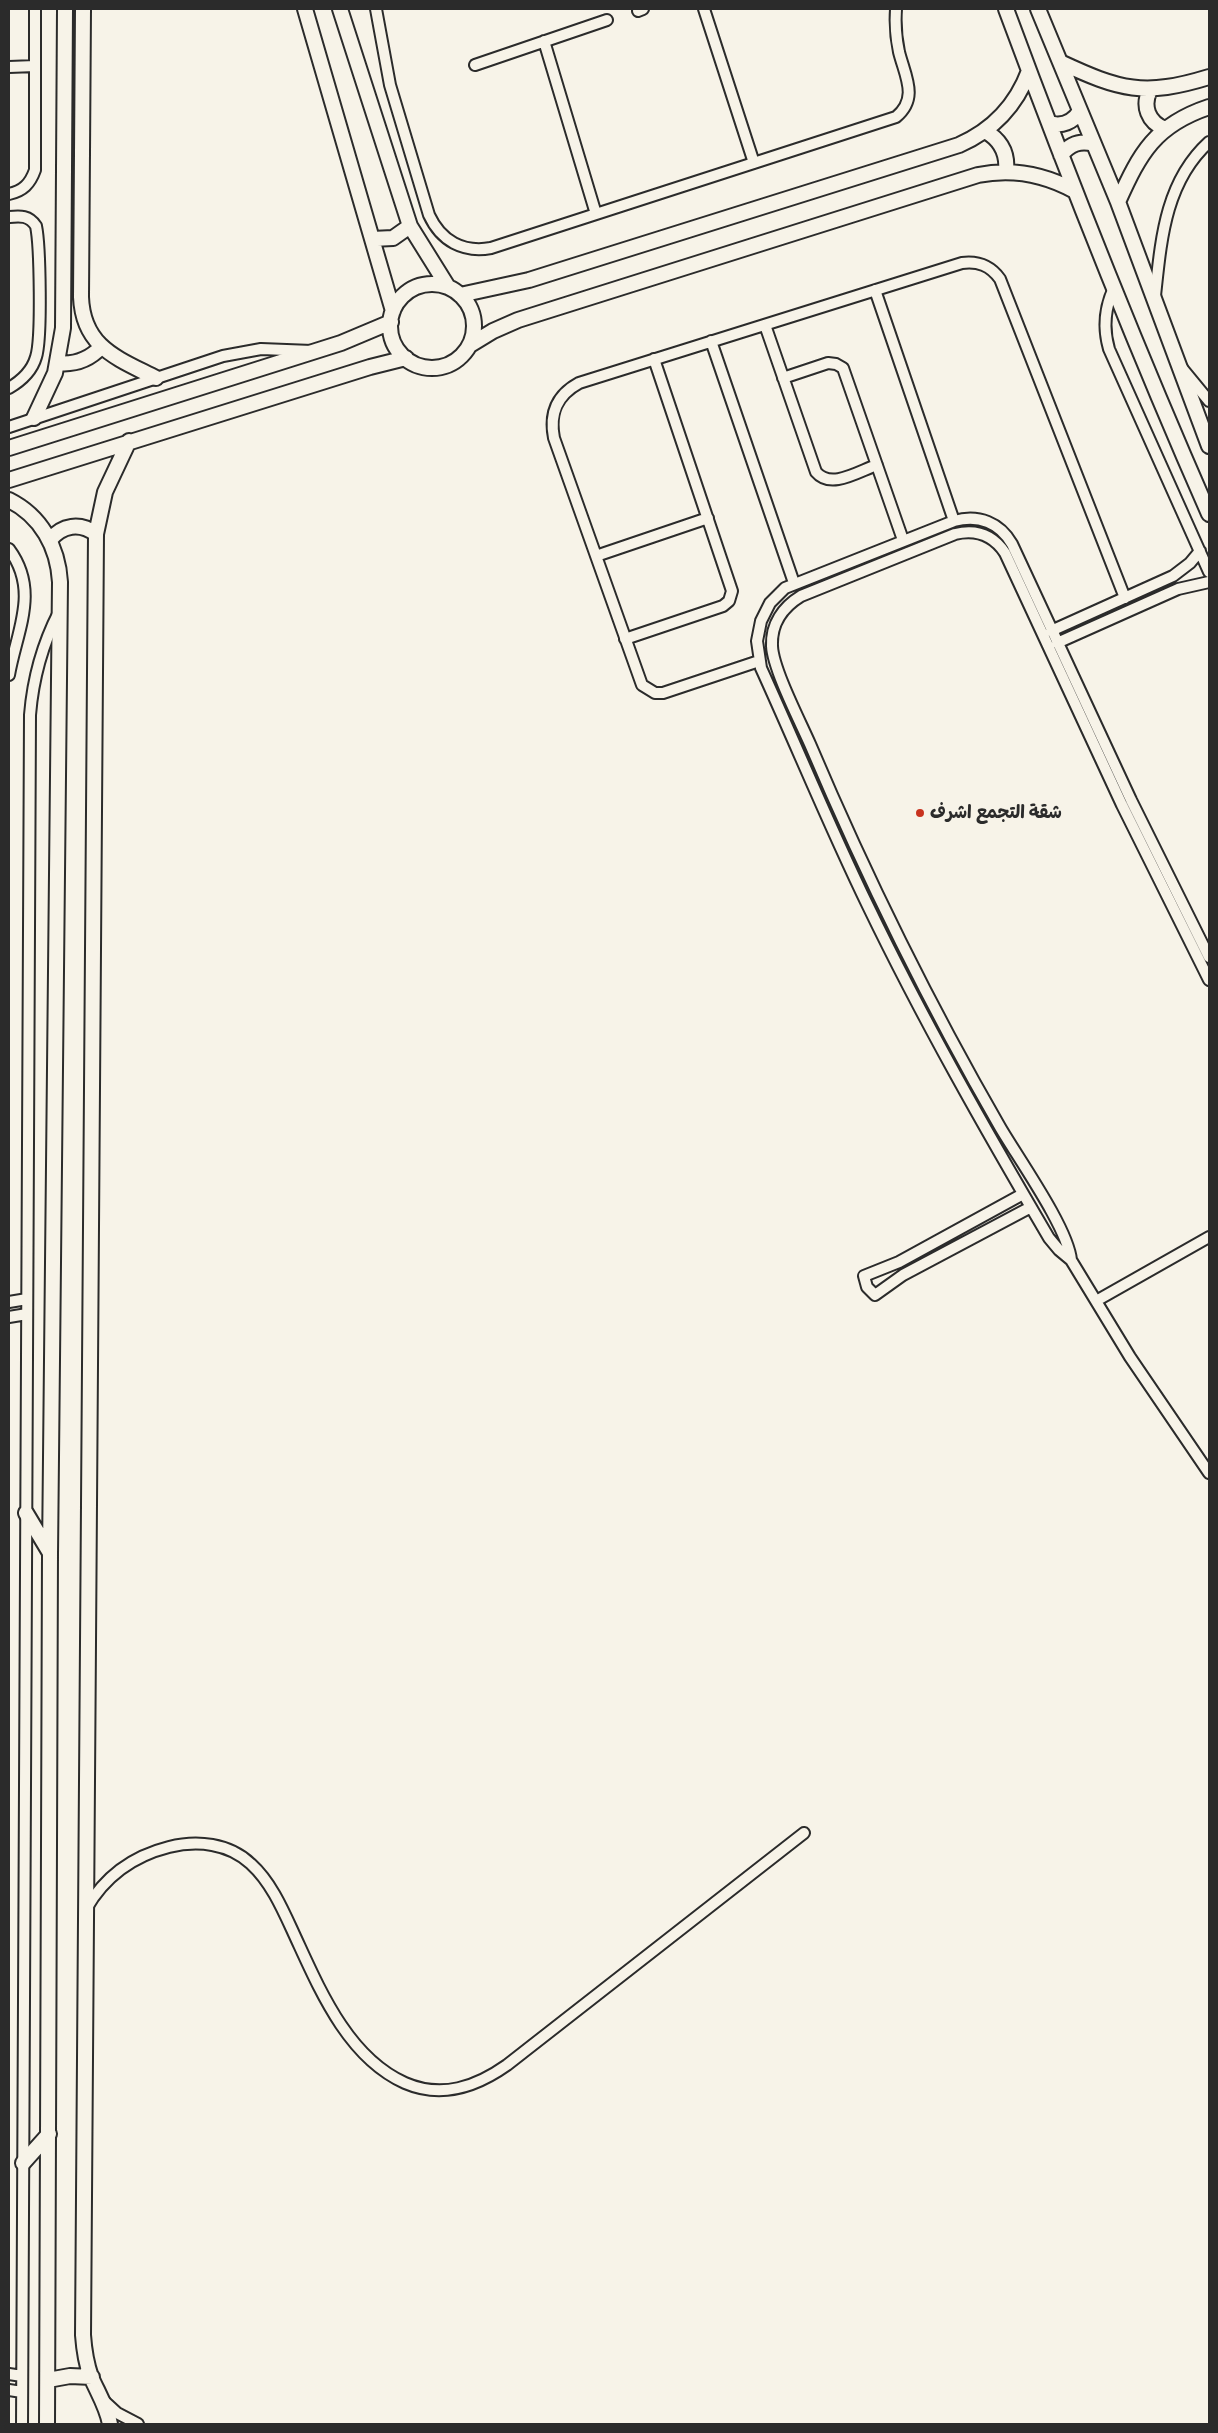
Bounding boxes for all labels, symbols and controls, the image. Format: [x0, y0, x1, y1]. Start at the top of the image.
place label: شقة التجمع اشرف [930, 802, 1062, 824]
marker: شقة التجمع اشرف [914, 807, 926, 819]

